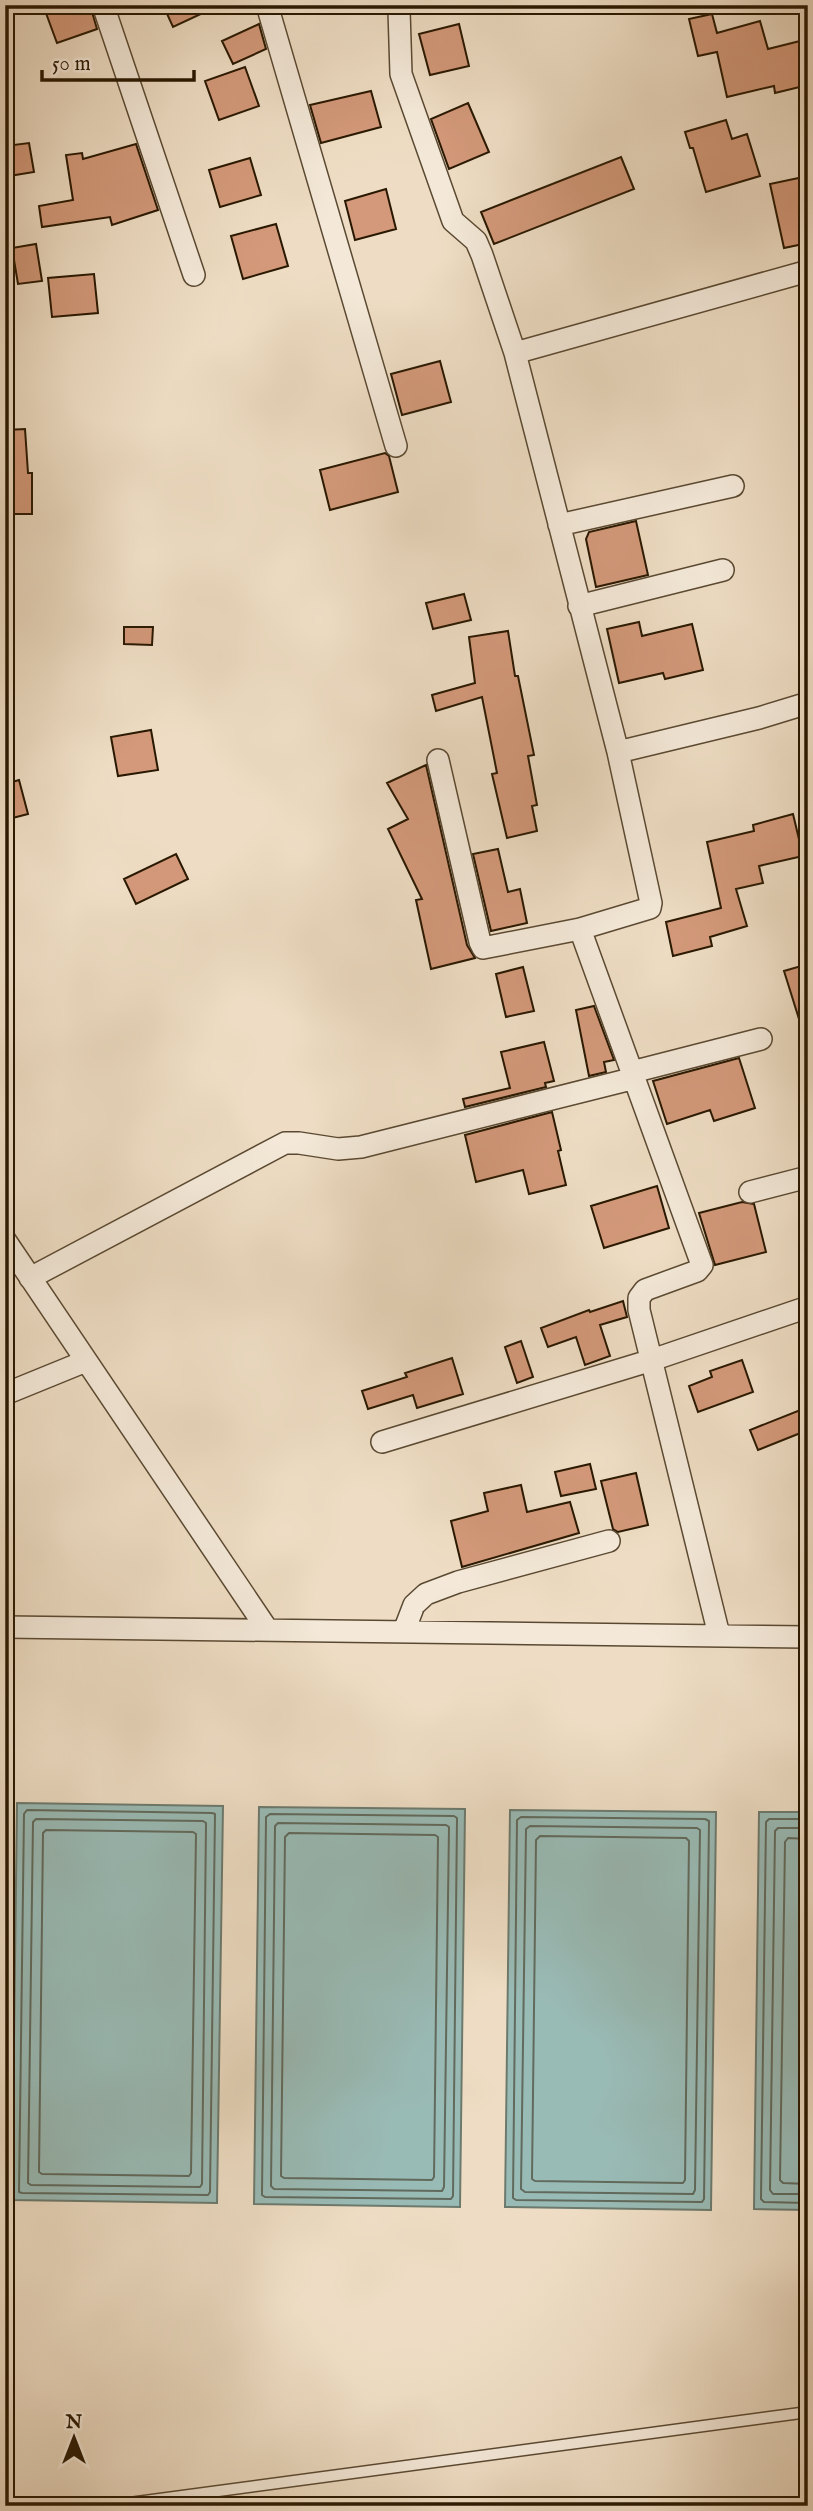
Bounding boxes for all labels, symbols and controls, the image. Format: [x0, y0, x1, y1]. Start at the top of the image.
scale bar [42, 38, 194, 82]
text: 50 m [52, 51, 91, 78]
north arrow [38, 2402, 108, 2472]
text: N [65, 2411, 83, 2435]

